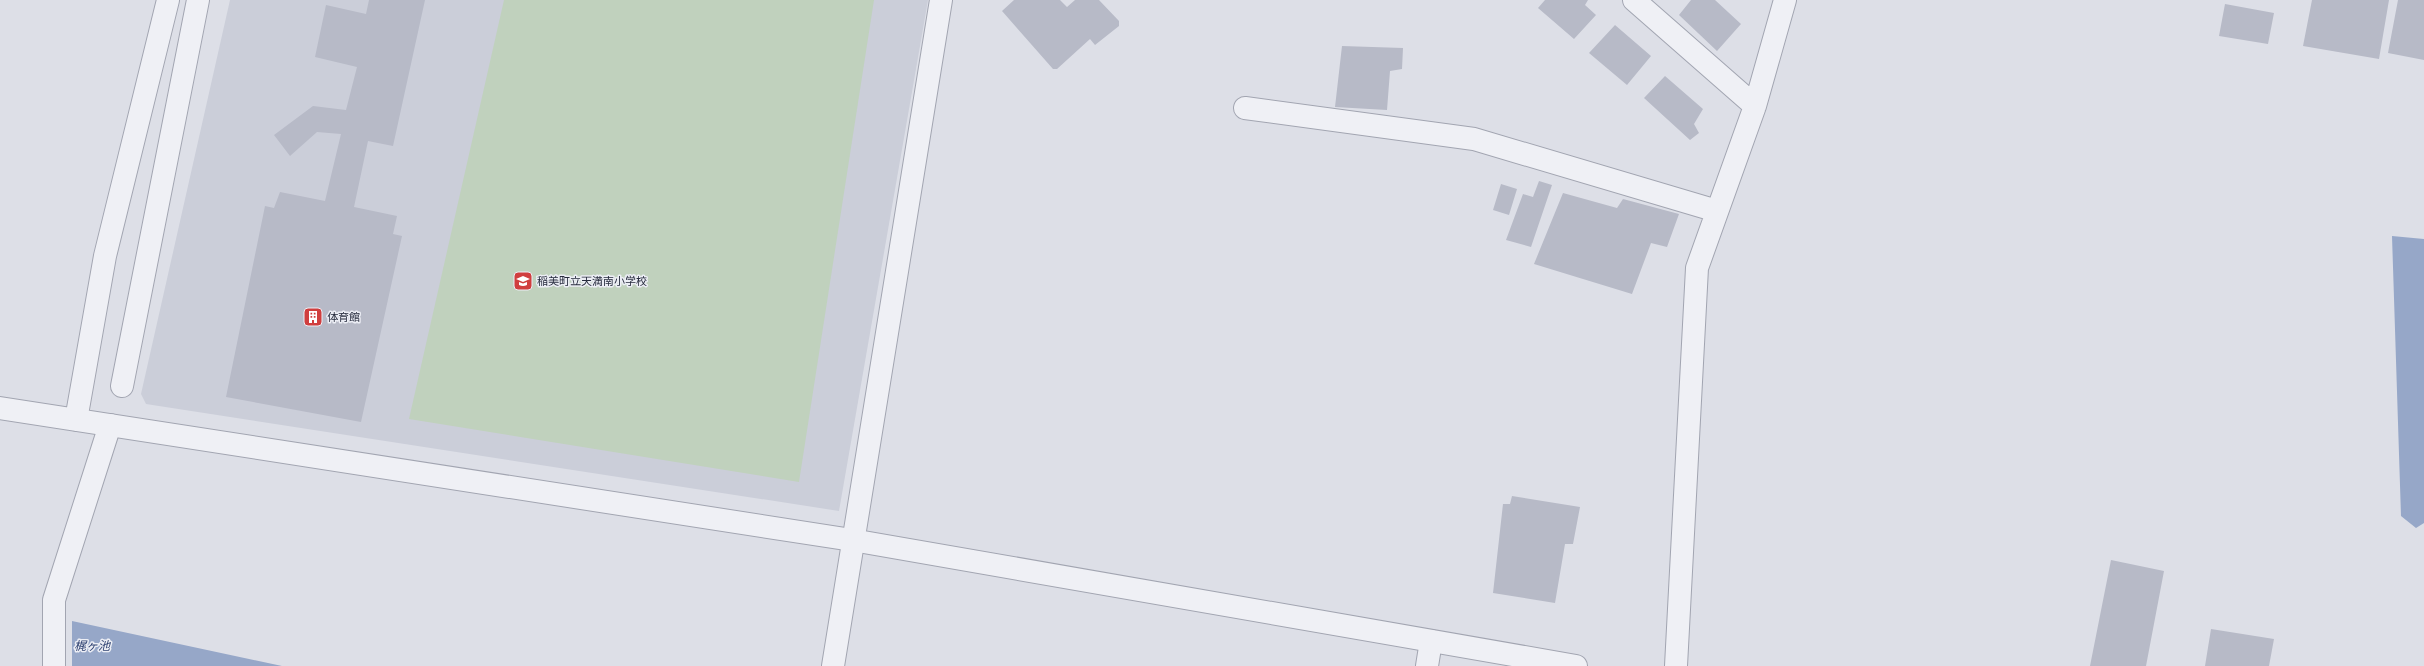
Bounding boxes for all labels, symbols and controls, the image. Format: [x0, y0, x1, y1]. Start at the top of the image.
school or university icon: 稲美町立天満南小学校 [512, 270, 534, 292]
place label: 稲美町立天満南小学校 [537, 275, 647, 287]
building icon: 体育館 [302, 306, 324, 328]
place label: 体育館 [327, 311, 360, 323]
water label: 梶ヶ池 [74, 639, 111, 653]

